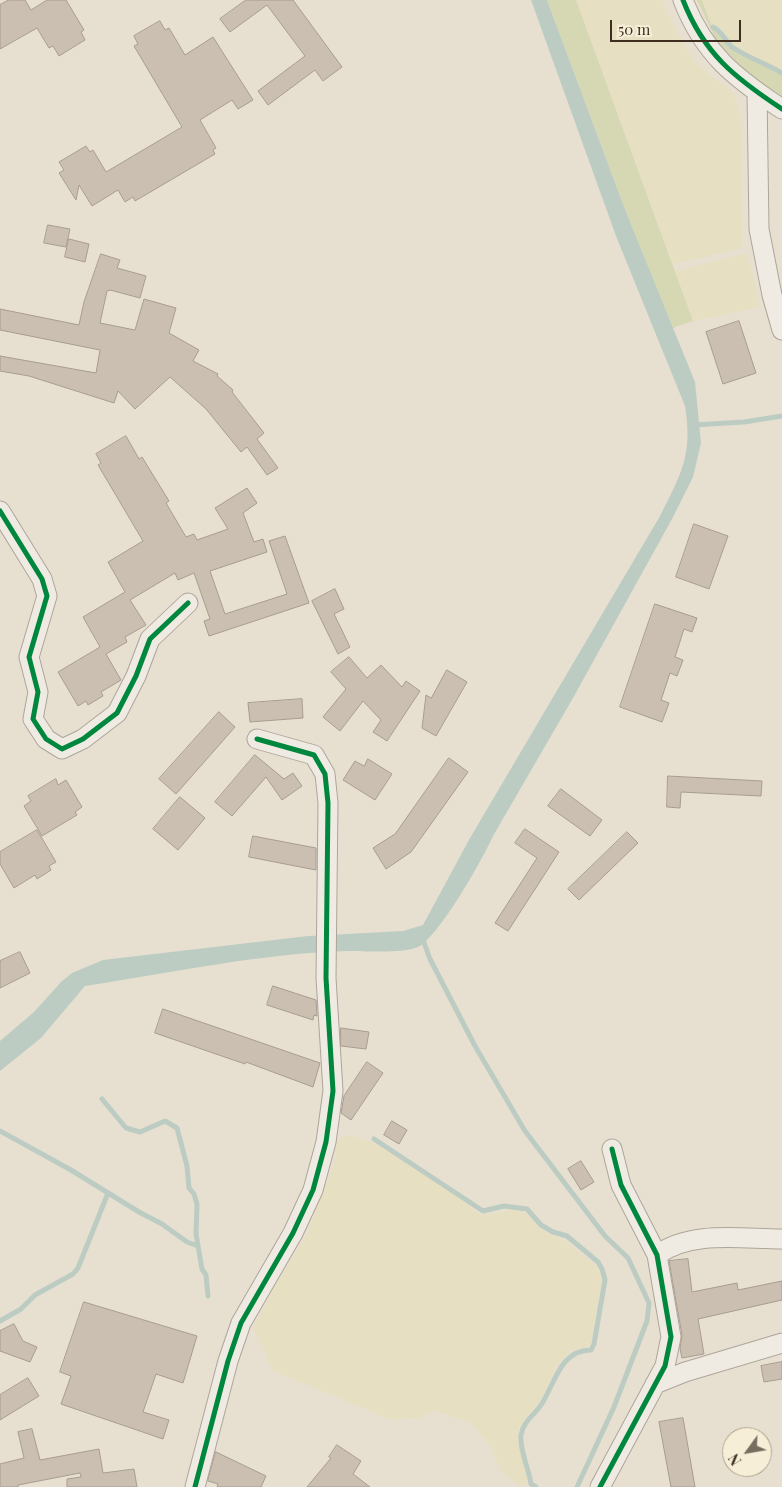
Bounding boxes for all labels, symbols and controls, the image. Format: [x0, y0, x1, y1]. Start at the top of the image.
scale bar [612, 10, 743, 42]
text: 50 m [618, 19, 650, 39]
north arrow [722, 1427, 772, 1477]
text: N [724, 1450, 745, 1469]

